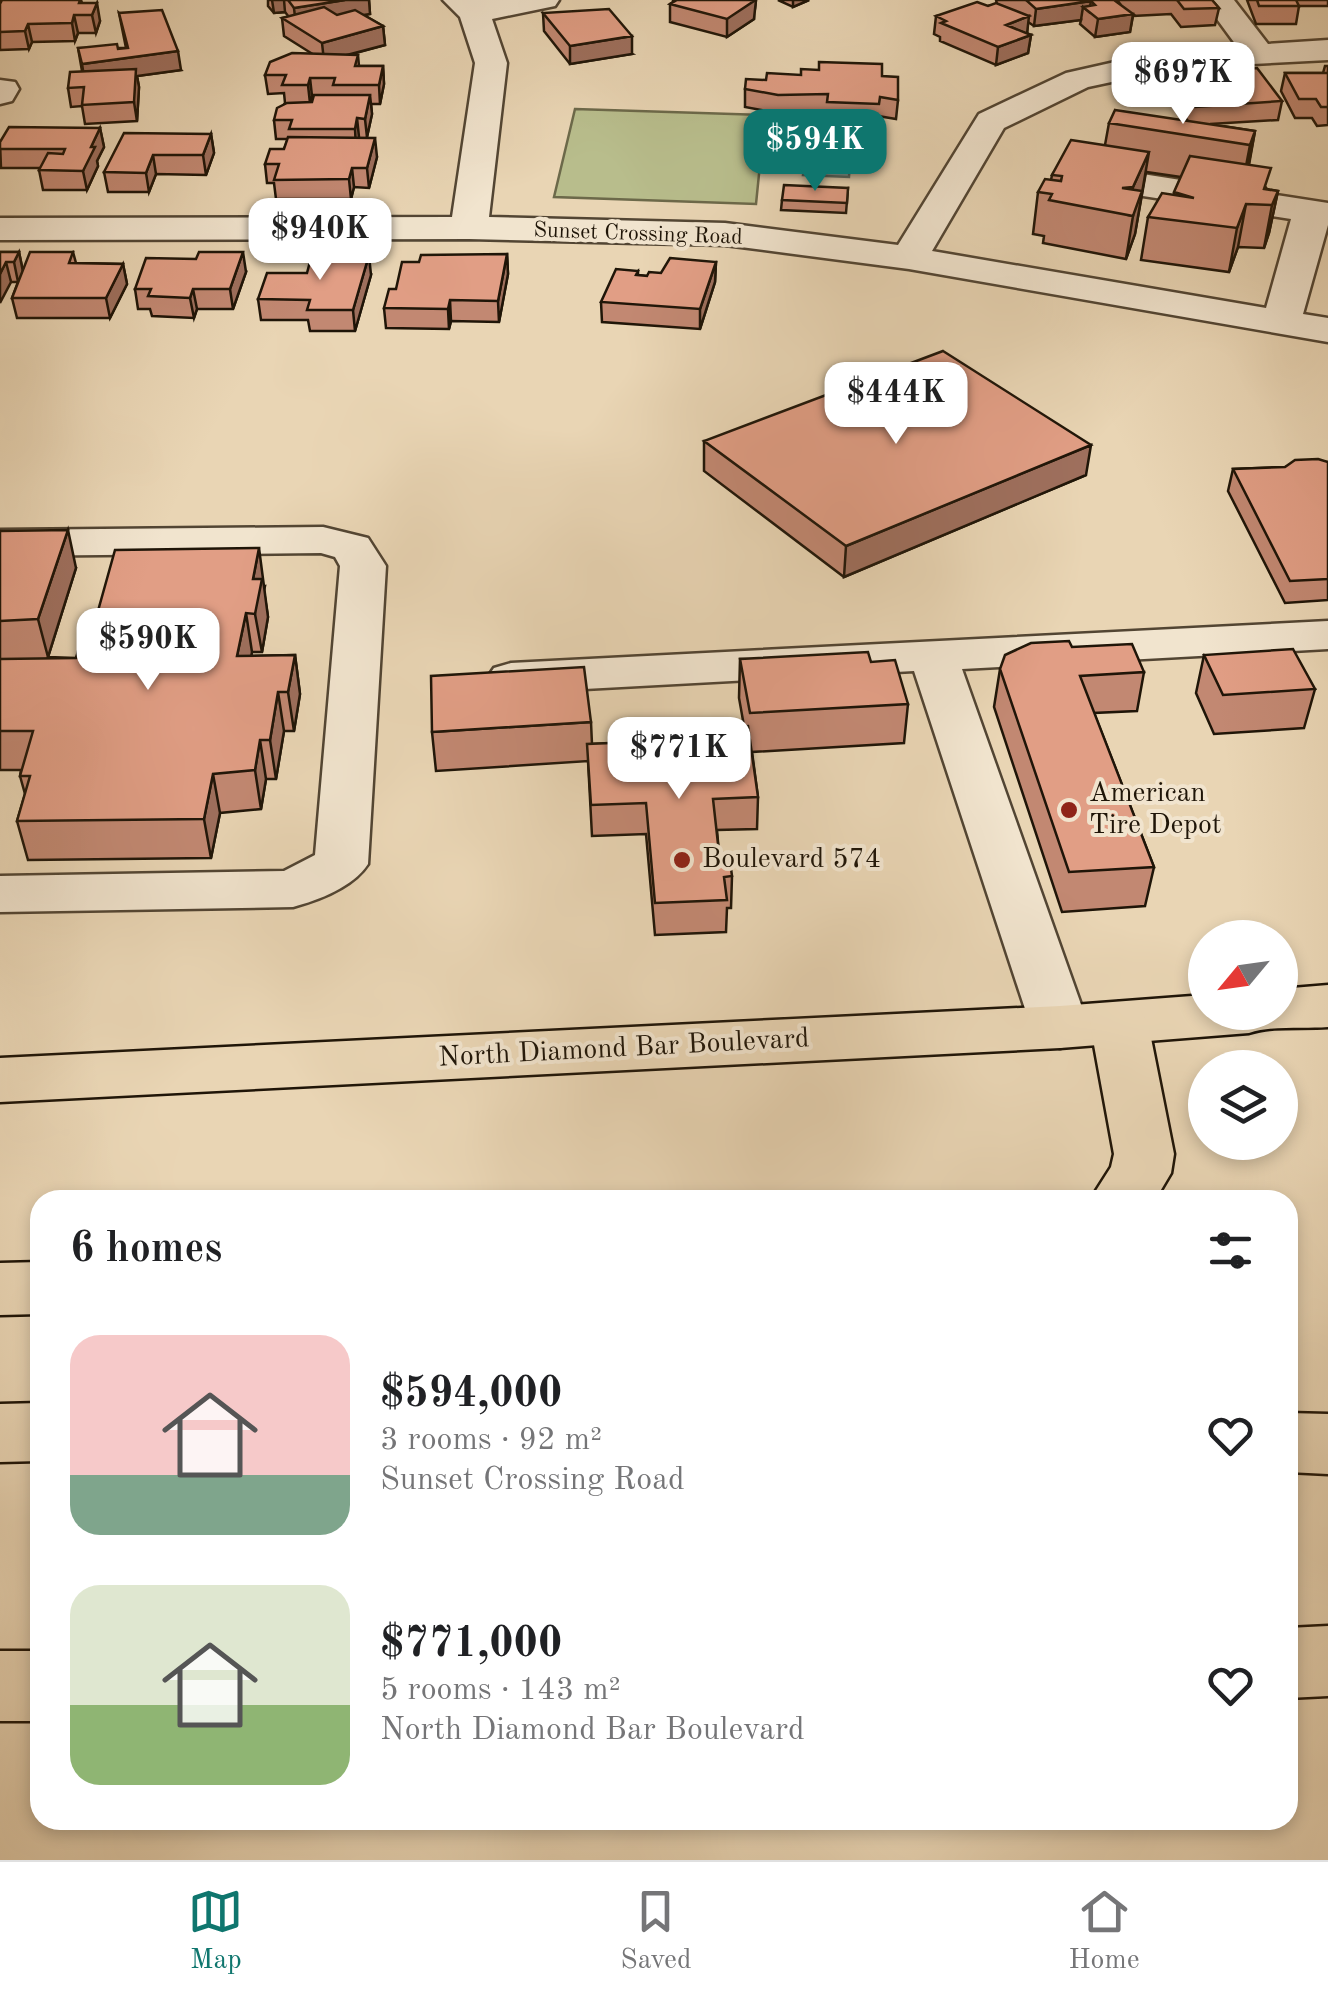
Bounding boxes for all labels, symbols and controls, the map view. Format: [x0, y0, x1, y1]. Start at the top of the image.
pin: $697K [1113, 42, 1253, 127]
text: $697K [1134, 58, 1232, 90]
pin: $594K [745, 109, 885, 194]
text: $594K [766, 125, 864, 157]
pin: $940K [250, 198, 390, 283]
text: $940K [271, 214, 369, 246]
street label: Sunset Crossing Road [533, 219, 743, 249]
pin: $444K [826, 362, 966, 447]
text: $444K [847, 378, 945, 410]
pin: $590K [78, 608, 218, 693]
text: $590K [99, 624, 197, 656]
pin: $771K [609, 717, 749, 802]
text: $771K [630, 733, 728, 765]
place label: American Tire Depot [1089, 780, 1222, 840]
marker: American Tire Depot [1058, 799, 1080, 821]
place label: Boulevard 574 [702, 846, 881, 874]
marker: Boulevard 574 [671, 849, 693, 871]
north arrow [1188, 920, 1298, 1030]
map controls [1188, 920, 1298, 1160]
street label: North Diamond Bar Boulevard [438, 1025, 810, 1073]
button: layers [1188, 1050, 1298, 1160]
icon: filters [1203, 1223, 1258, 1278]
text: 6 homes [70, 1229, 222, 1271]
text: $594,000 [380, 1374, 562, 1416]
icon: home [150, 1375, 270, 1495]
icon: heart [1203, 1408, 1258, 1463]
text: 3 rooms · 92 m² [380, 1425, 602, 1457]
text: Sunset Crossing Road [380, 1465, 685, 1497]
text: $771,000 [380, 1624, 562, 1666]
icon: home [150, 1625, 270, 1745]
icon: heart [1203, 1658, 1258, 1713]
text: 5 rooms · 143 m² [380, 1675, 621, 1707]
text: North Diamond Bar Boulevard [380, 1715, 805, 1747]
tab: Map [188, 1884, 243, 1979]
tab: Saved [620, 1884, 692, 1979]
tab: Home [1068, 1884, 1140, 1979]

